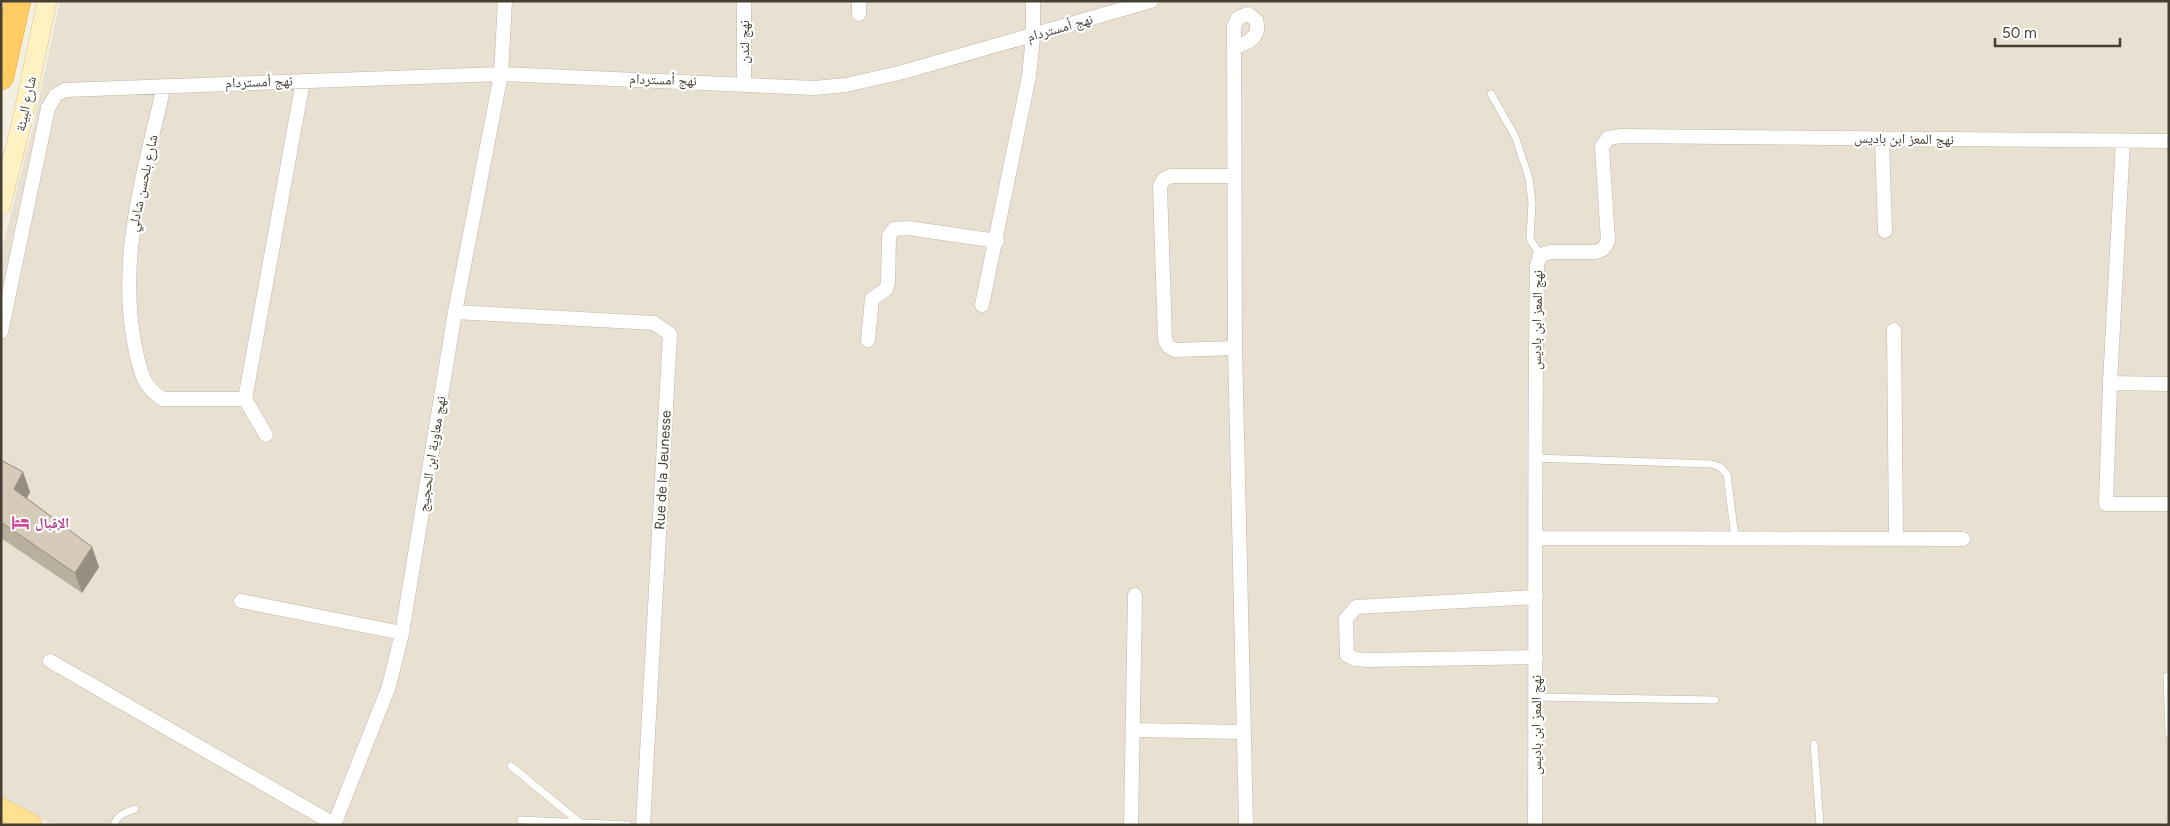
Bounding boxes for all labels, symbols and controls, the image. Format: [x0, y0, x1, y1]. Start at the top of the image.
street label: نهج أمستردام [1025, 10, 1095, 46]
scale bar [1995, 15, 2120, 47]
street label: نهج لندن [736, 20, 754, 64]
text: 50 m [2002, 24, 2037, 42]
street label: نهج أمستردام [629, 70, 697, 91]
street label: نهج أمستردام [225, 72, 293, 93]
street label: شارع البيئة [12, 75, 41, 133]
street label: نهج المعز ابن باديس [1854, 130, 1954, 149]
street label: شارع بلحسن شادلي [124, 133, 164, 234]
street label: نهج المعز ابن باديس [1528, 270, 1547, 370]
street label: نهج معاوية ابن الحجيج [414, 395, 451, 513]
street label: Rue de la Jeunesse [651, 410, 675, 530]
hotel icon: الإقبال [11, 513, 31, 533]
place label: الإقبال [35, 515, 69, 532]
street label: نهج المعز ابن باديس [1528, 675, 1546, 775]

